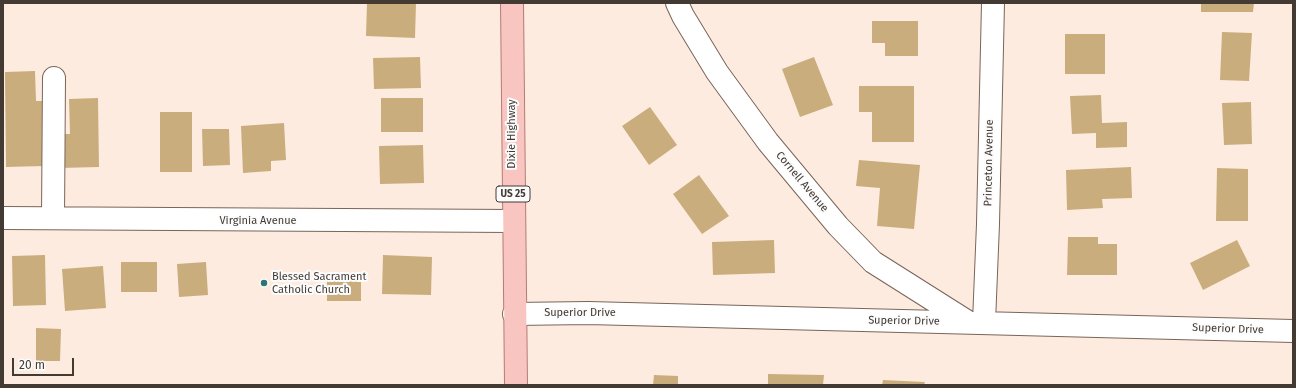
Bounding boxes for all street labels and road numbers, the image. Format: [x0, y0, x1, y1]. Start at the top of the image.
street label: Dixie Highway [505, 99, 519, 169]
street label: Princeton Avenue [982, 119, 996, 207]
street label: Cornell Avenue [773, 149, 831, 215]
road number: US 25 [496, 186, 530, 202]
street label: Virginia Avenue [219, 214, 297, 228]
street label: Superior Drive [544, 306, 616, 320]
street label: Superior Drive [868, 314, 940, 328]
street label: Superior Drive [1192, 321, 1264, 337]

